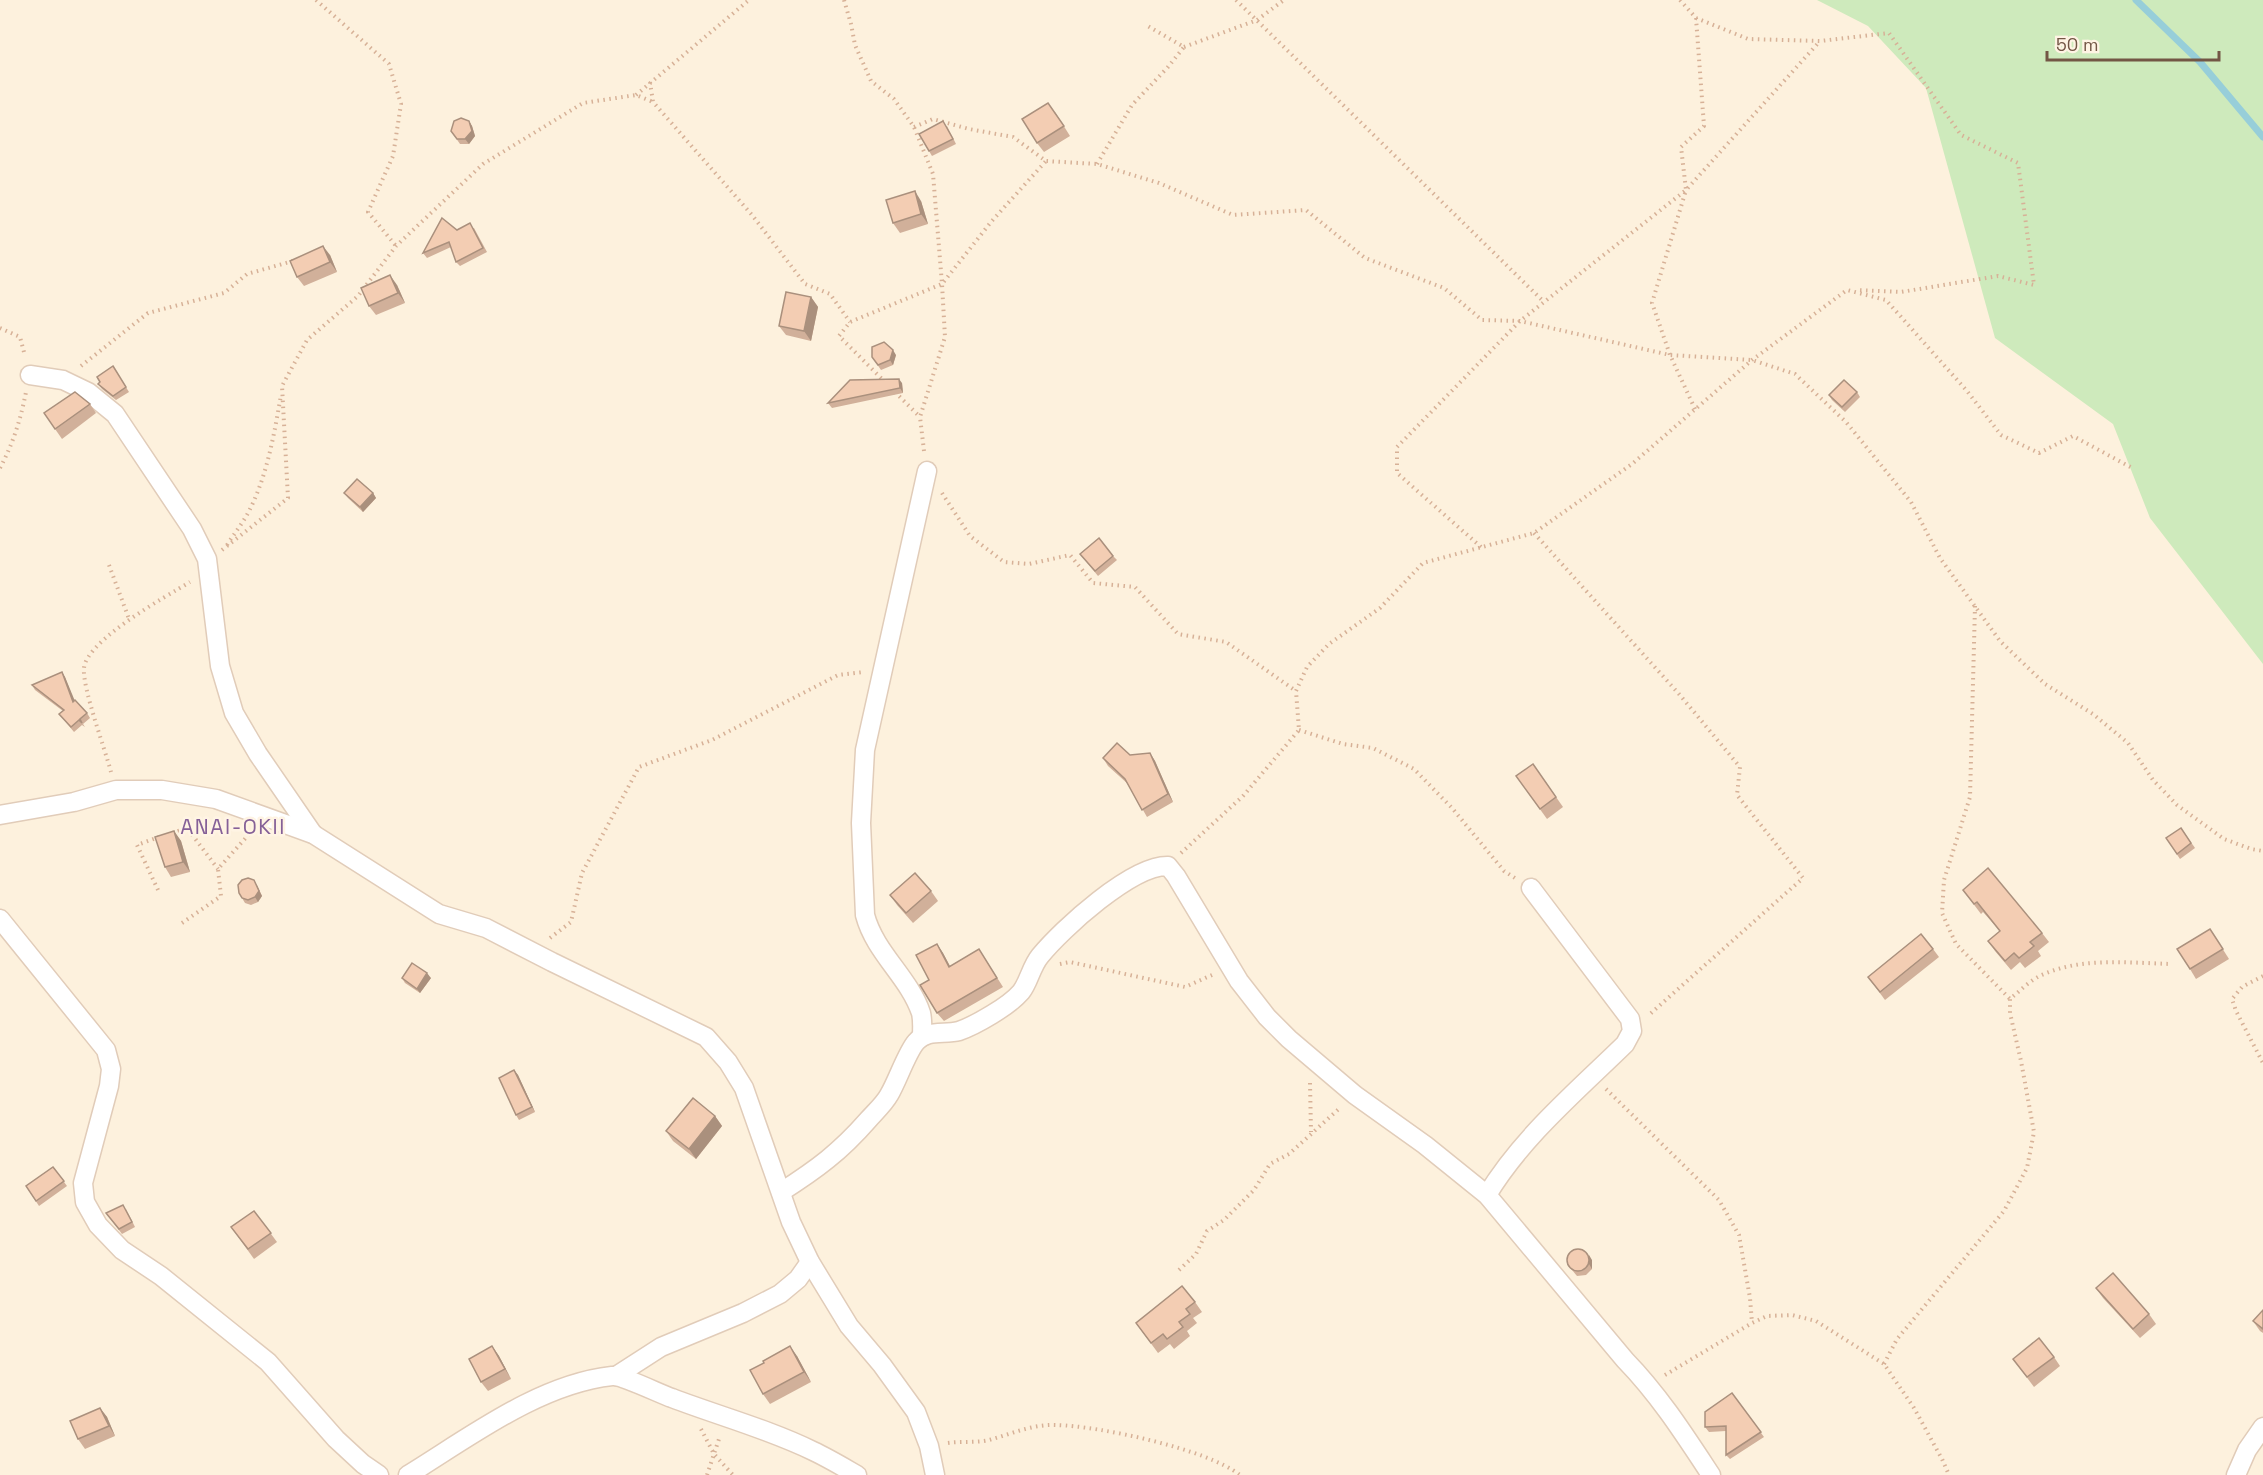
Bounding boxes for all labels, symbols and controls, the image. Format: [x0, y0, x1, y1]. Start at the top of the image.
scale bar [2047, 24, 2220, 62]
text: 50 m [2056, 33, 2098, 56]
district label: ANAI-OKII [180, 813, 286, 840]

